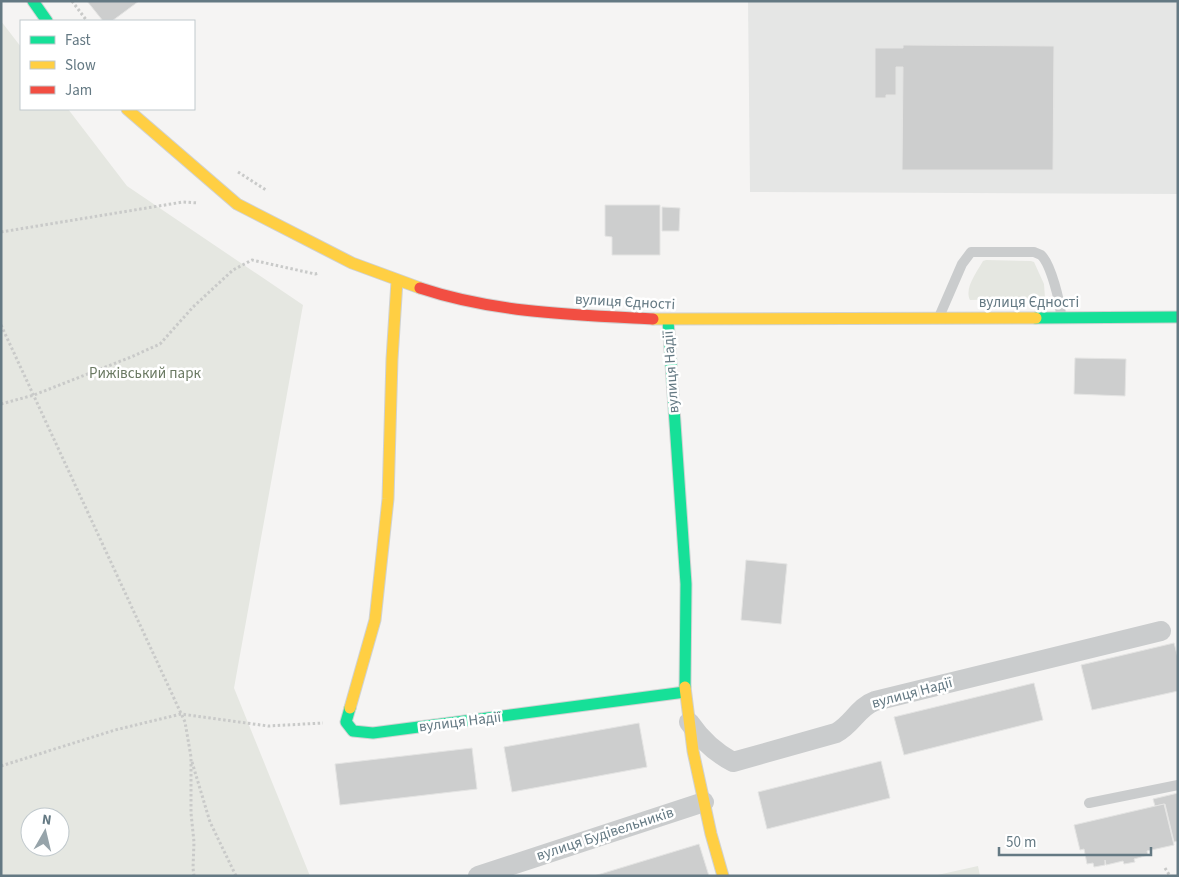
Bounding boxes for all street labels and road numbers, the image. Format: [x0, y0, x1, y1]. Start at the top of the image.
street label: вулиця Єдності [574, 289, 676, 315]
street label: вулиця Єдності [979, 292, 1079, 313]
street label: вулиця Надії [658, 330, 684, 414]
street label: вулиця Надії [869, 672, 955, 714]
street label: вулиця Надії [418, 707, 503, 737]
street label: вулиця Будівельників [534, 802, 677, 866]

